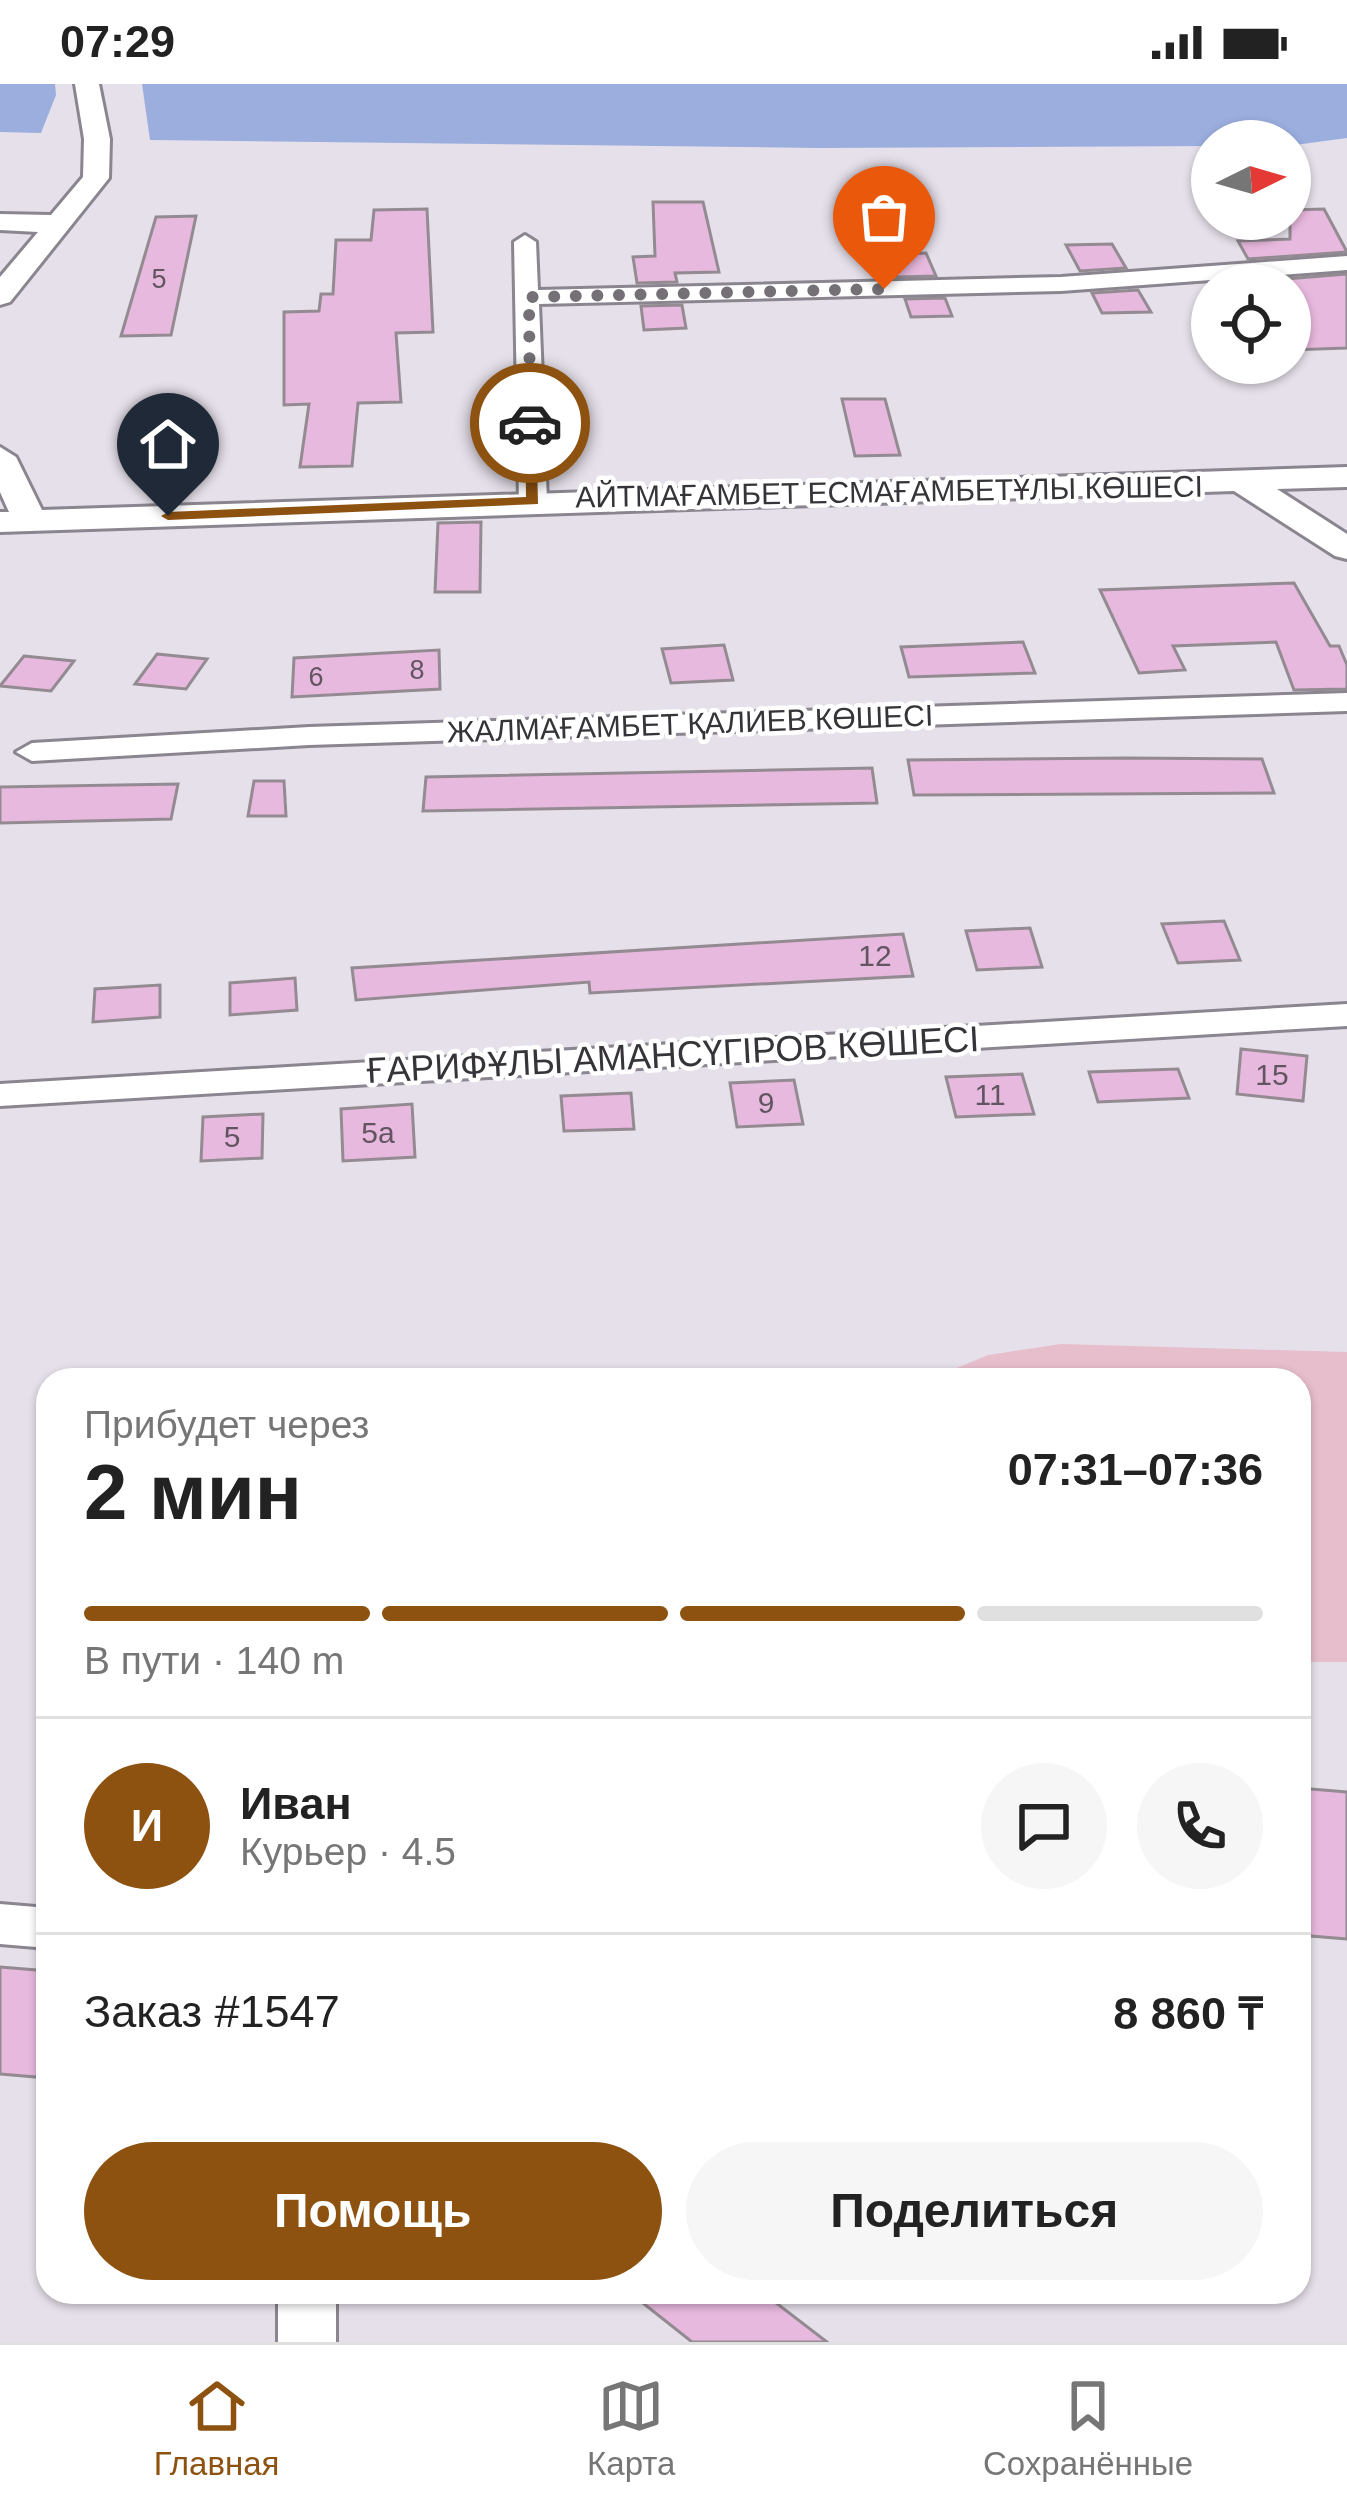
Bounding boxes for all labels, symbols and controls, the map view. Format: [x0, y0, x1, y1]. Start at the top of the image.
text: 07:29 [60, 16, 175, 67]
north arrow [1191, 120, 1311, 240]
map controls [1191, 120, 1311, 384]
pin [833, 166, 935, 289]
icon: bag [851, 184, 917, 250]
house number: 5 [151, 264, 167, 294]
button: locate [1191, 264, 1311, 384]
courier [470, 363, 590, 483]
icon: car [497, 390, 563, 456]
pin [117, 393, 219, 516]
icon: home [135, 411, 201, 477]
street label: АЙТМАҒАМБЕТ ЕСМАҒАМБЕТҰЛЫ КӨШЕСІ [575, 470, 1203, 513]
house number: 8 [409, 655, 425, 685]
house number: 6 [308, 662, 324, 692]
street label: ЖАЛМАҒАМБЕТ ҚАЛИЕВ КӨШЕСІ [446, 699, 934, 748]
house number: 12 [858, 939, 892, 972]
street label: ҒАРИФҰЛЫ АМАНСҮГІРОВ КӨШЕСІ [365, 1018, 980, 1091]
house number: 15 [1255, 1058, 1289, 1091]
house number: 11 [974, 1078, 1006, 1111]
house number: 9 [758, 1086, 774, 1119]
house number: 5а [361, 1116, 395, 1149]
house number: 5 [224, 1120, 240, 1153]
text: Прибудет через [84, 1403, 369, 1446]
text: 07:31–07:36 [1008, 1444, 1263, 1495]
text: 2 мин [84, 1448, 302, 1536]
text: В пути · 140 m [84, 1639, 344, 1682]
button: chat [981, 1763, 1107, 1889]
button: phone [1137, 1763, 1263, 1889]
text: Иван [240, 1778, 352, 1829]
text: И [131, 1800, 163, 1851]
text: Курьер · 4.5 [240, 1830, 456, 1873]
text: Заказ #1547 [84, 1986, 340, 2037]
text: 8 860 ₸ [1113, 1988, 1263, 2039]
button: Помощь [84, 2142, 662, 2280]
button: Поделиться [686, 2142, 1263, 2280]
tab: Главная [154, 2373, 279, 2483]
tab: Карта [587, 2373, 675, 2483]
tab: Сохранённые [983, 2373, 1193, 2483]

